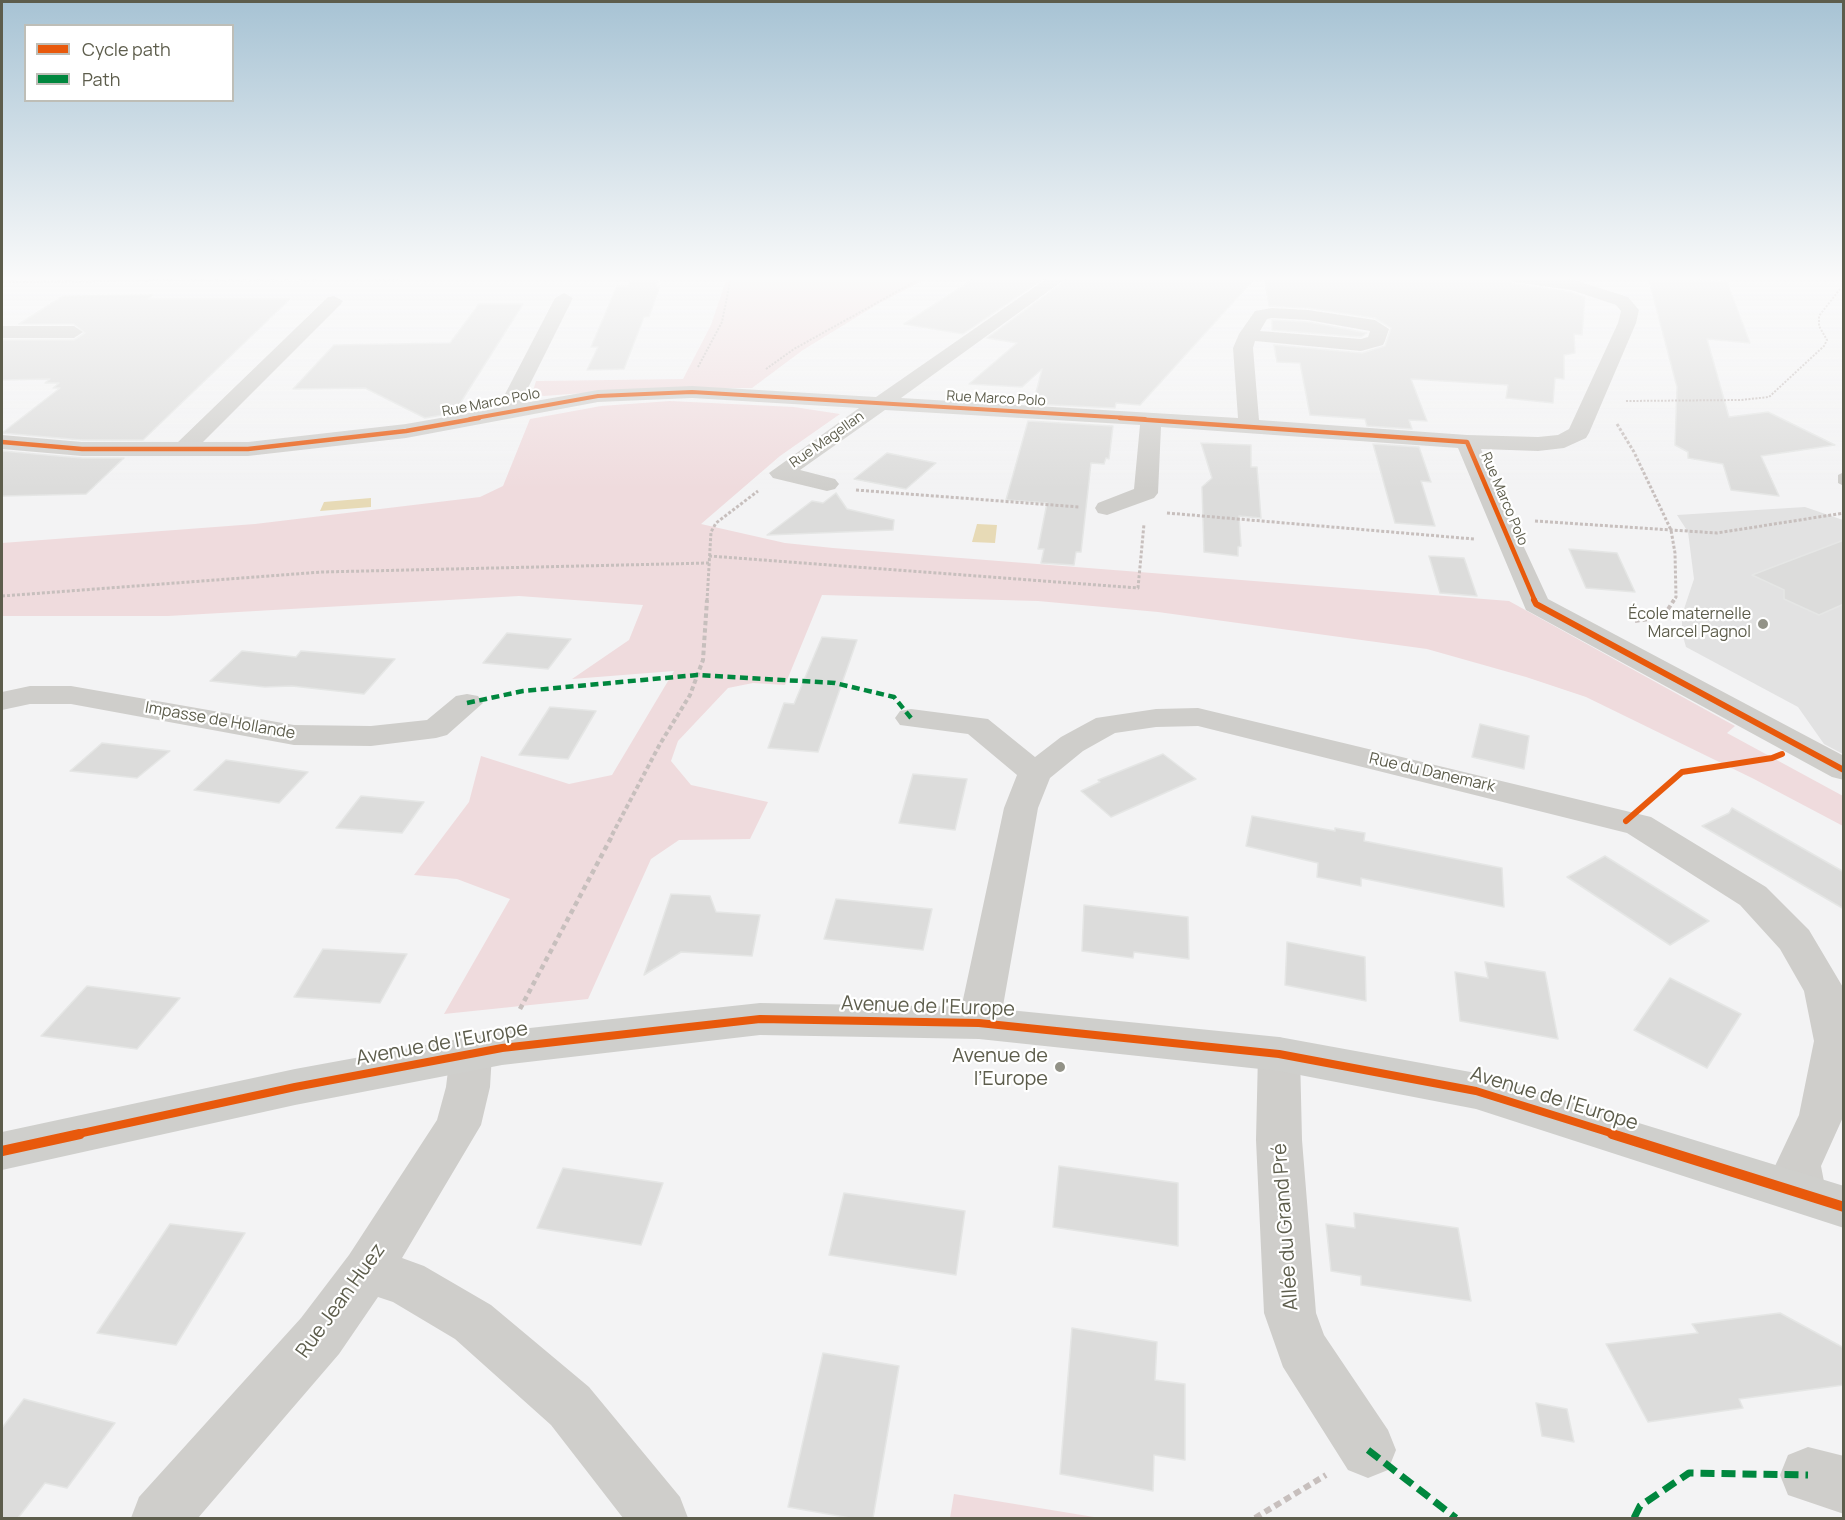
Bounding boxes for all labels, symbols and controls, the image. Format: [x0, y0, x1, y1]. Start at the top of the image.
legend [24, 24, 234, 102]
text: Cycle path [82, 37, 171, 61]
text: Path [82, 67, 120, 91]
street label: Rue Marco Polo [441, 385, 541, 421]
street label: Rue Marco Polo [946, 388, 1046, 410]
street label: Rue Magellan [787, 408, 867, 472]
street label: Rue Marco Polo [1477, 450, 1531, 548]
place label: École maternelle Marcel Pagnol [1628, 605, 1751, 643]
marker: École maternelle Marcel Pagnol [1756, 617, 1770, 631]
street label: Impasse de Hollande [143, 698, 297, 744]
street label: Rue du Danemark [1367, 749, 1497, 797]
street label: Avenue de l'Europe [841, 992, 1015, 1022]
street label: Avenue de l'Europe [354, 1017, 530, 1071]
place label: Avenue de l’Europe [952, 1044, 1048, 1091]
marker: Avenue de l’Europe [1053, 1060, 1067, 1074]
street label: Avenue de l'Europe [1467, 1062, 1641, 1136]
street label: Allée du Grand Pré [1268, 1142, 1304, 1312]
street label: Rue Jean Huez [291, 1239, 391, 1363]

